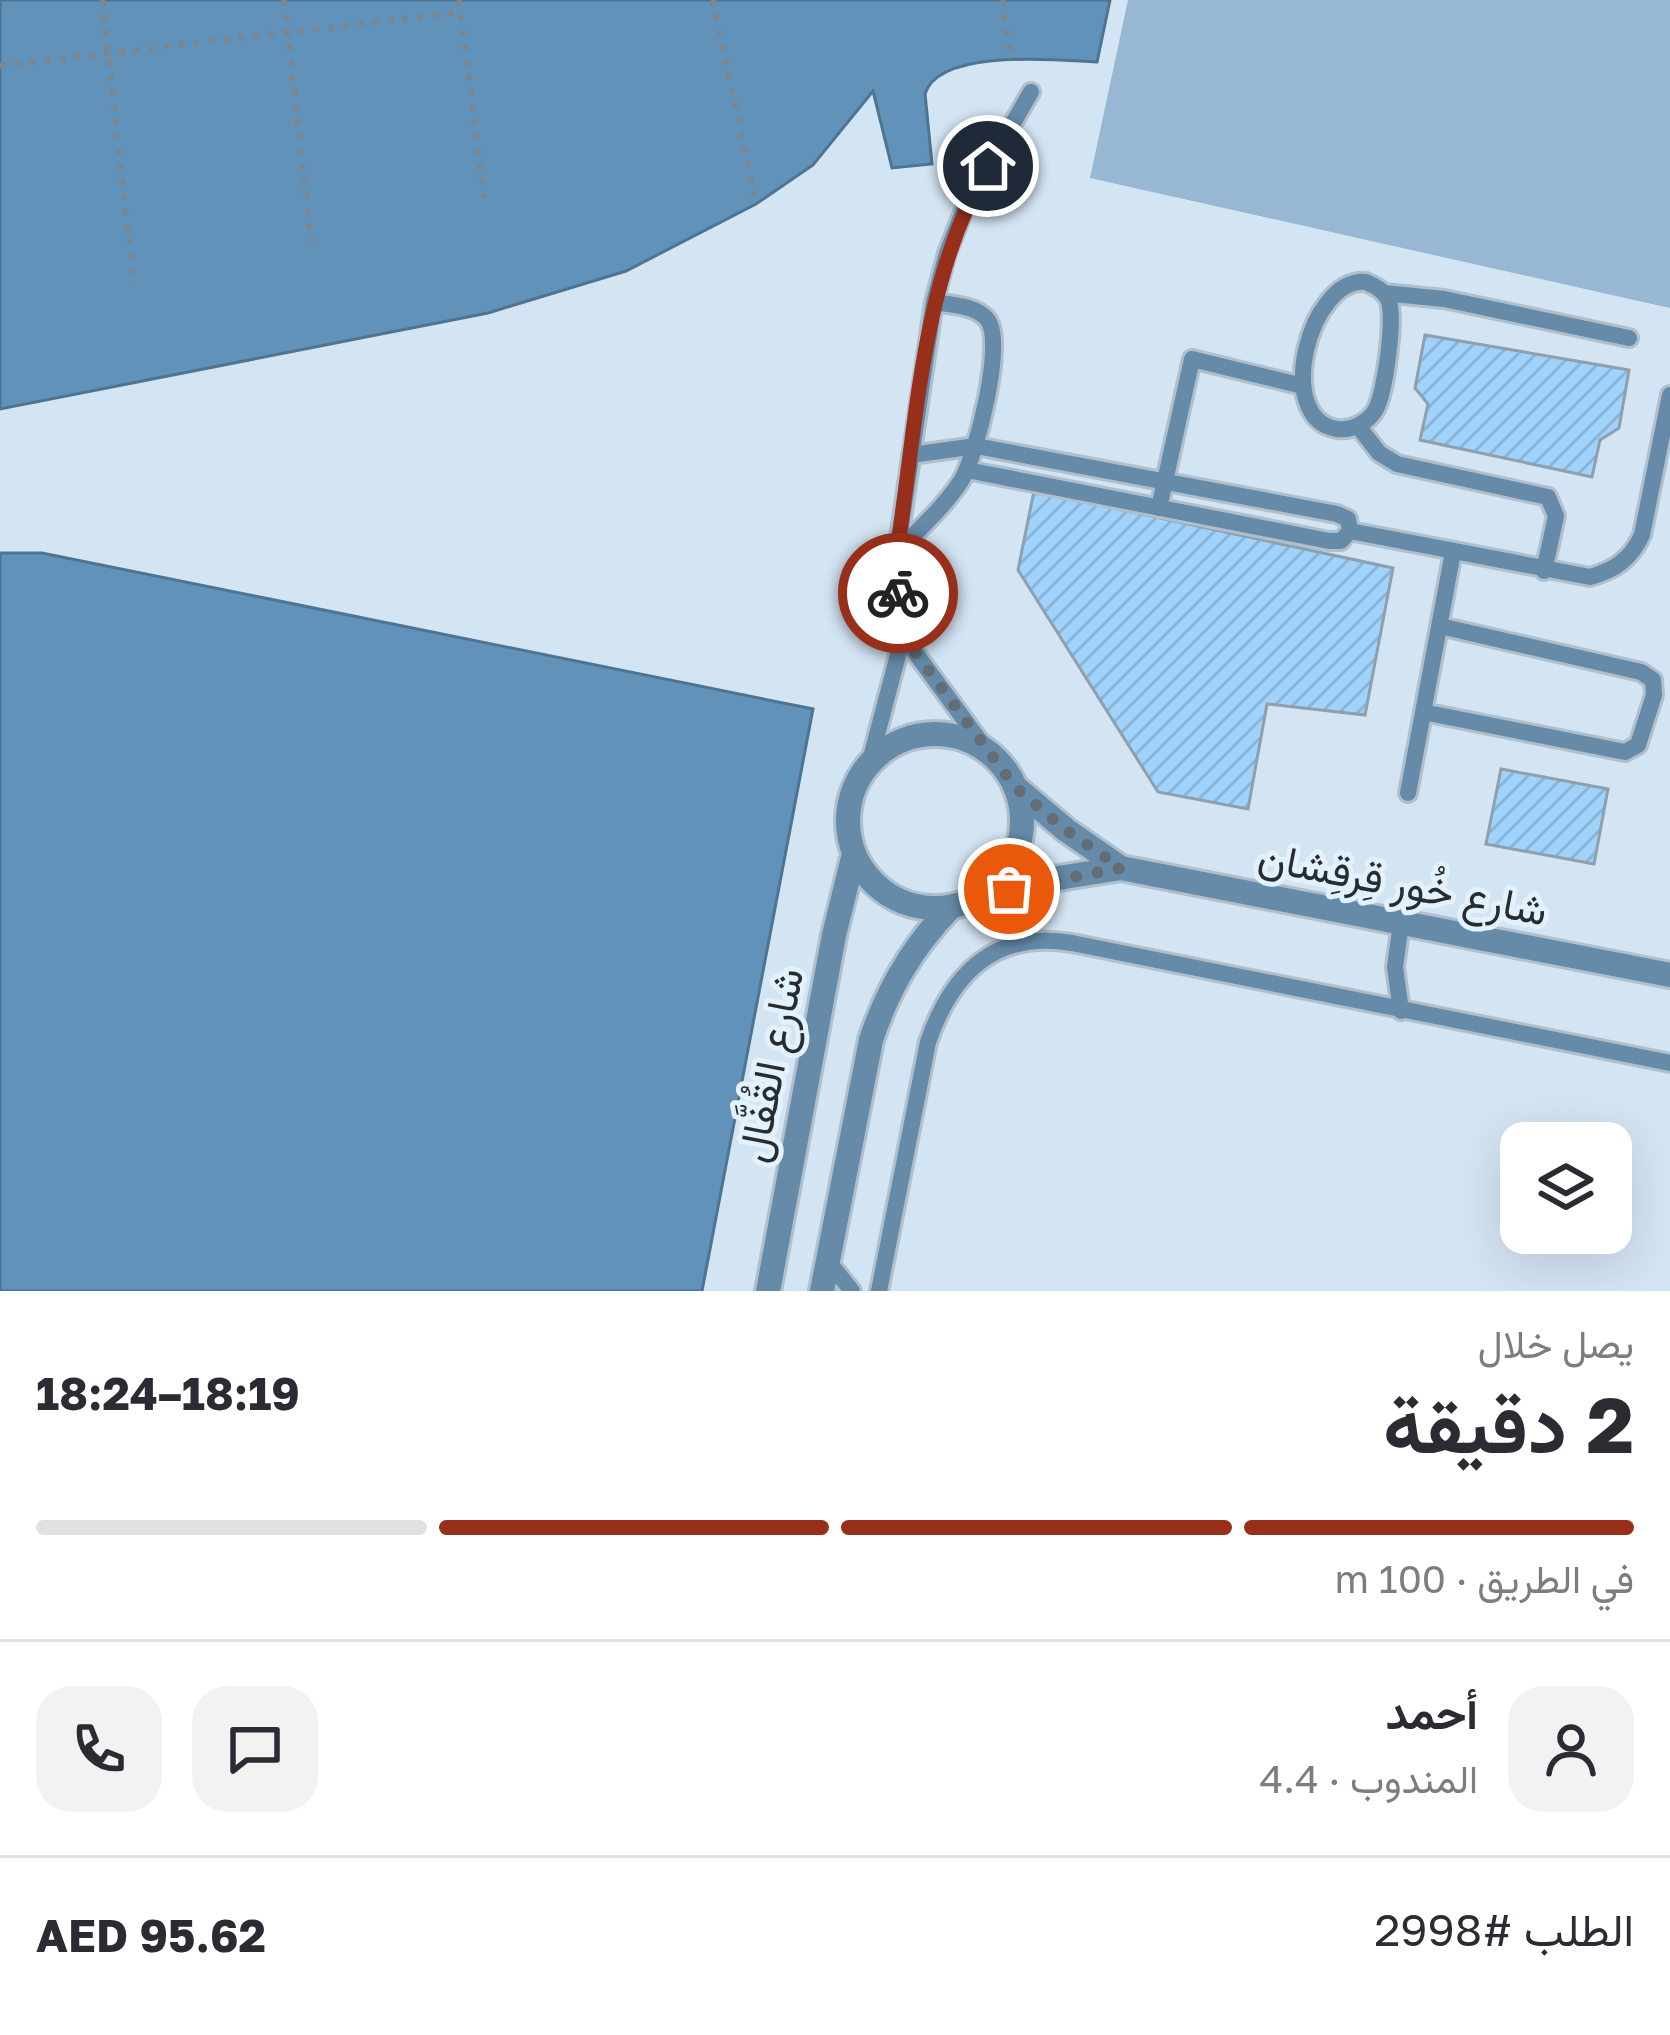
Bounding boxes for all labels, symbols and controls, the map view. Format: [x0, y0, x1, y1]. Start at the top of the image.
pin [937, 115, 1039, 217]
icon: home [955, 133, 1021, 199]
courier [838, 533, 958, 653]
icon: bike [865, 560, 931, 626]
street label: شارع خُور قِرقِشان [1254, 829, 1552, 939]
pin [958, 838, 1060, 940]
icon: bag [976, 856, 1042, 922]
street label: شارع القُفَّال [724, 963, 817, 1167]
map controls [1500, 1122, 1632, 1254]
button: layers [1500, 1122, 1632, 1254]
text: يصل خلال [1478, 1320, 1634, 1367]
text: 18:19–18:24 [36, 1366, 300, 1420]
text: 2 دقيقة [1383, 1377, 1634, 1470]
text: في الطريق · 100 m [1334, 1555, 1634, 1602]
text: أحمد [1386, 1685, 1478, 1739]
button: phone [36, 1686, 162, 1812]
button: chat [192, 1686, 318, 1812]
button: person [1508, 1686, 1634, 1812]
text: المندوب · 4.4 [1260, 1755, 1478, 1802]
text: الطلب #2998 [1374, 1902, 1634, 1956]
text: AED 95.62 [36, 1908, 266, 1962]

